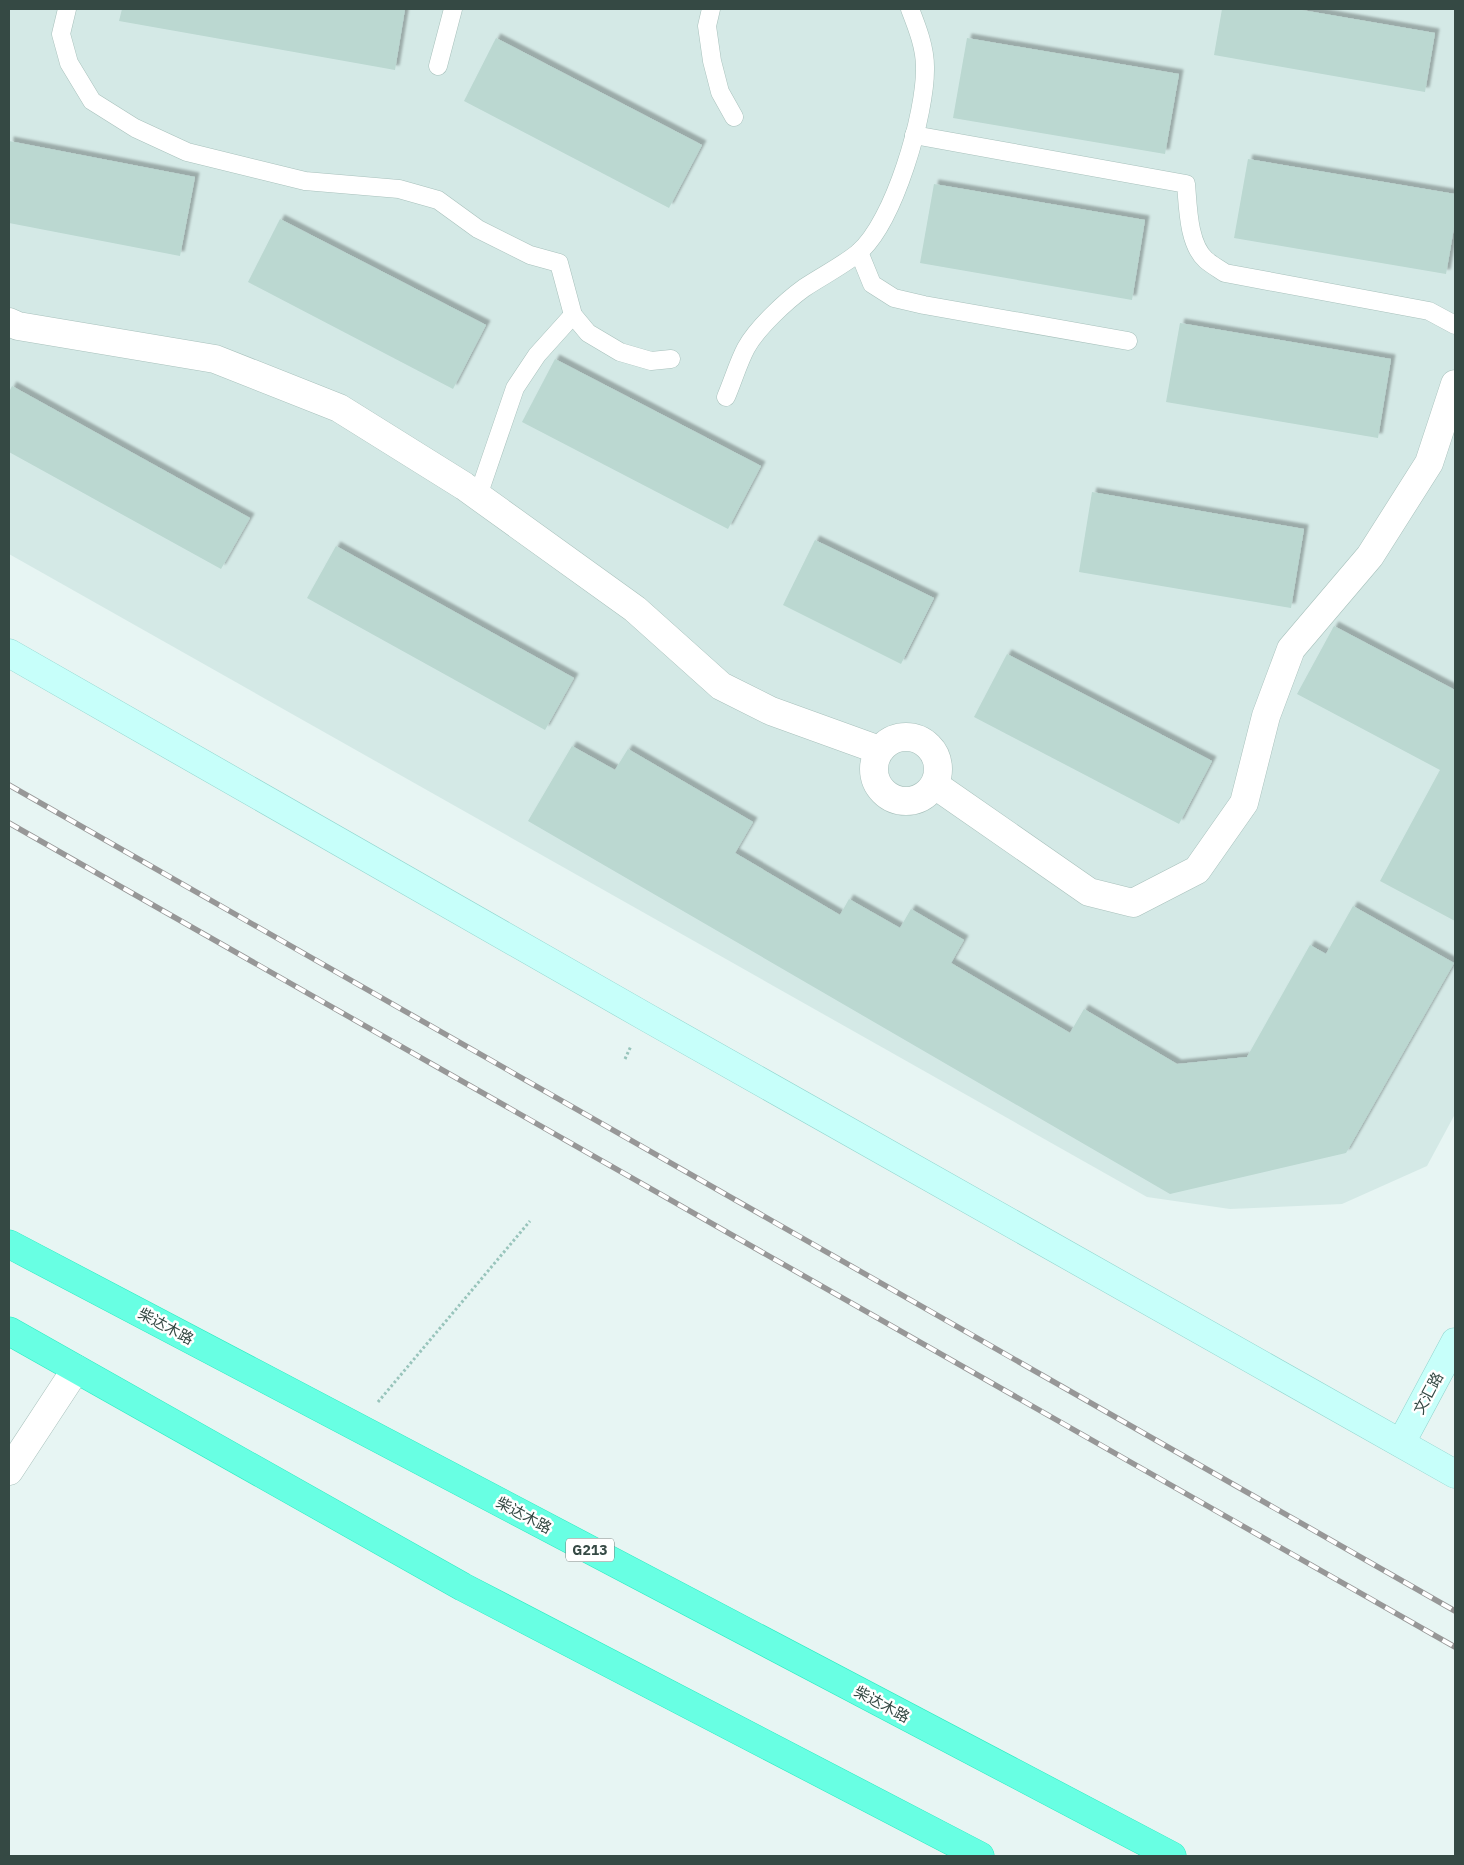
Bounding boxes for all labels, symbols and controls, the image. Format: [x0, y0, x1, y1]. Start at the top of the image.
street label: 柴达木路 [135, 1304, 197, 1348]
street label: 文汇路 [1409, 1369, 1447, 1417]
street label: 柴达木路 [493, 1493, 555, 1537]
road number: G213 [566, 1538, 614, 1562]
street label: 柴达木路 [851, 1682, 913, 1726]

